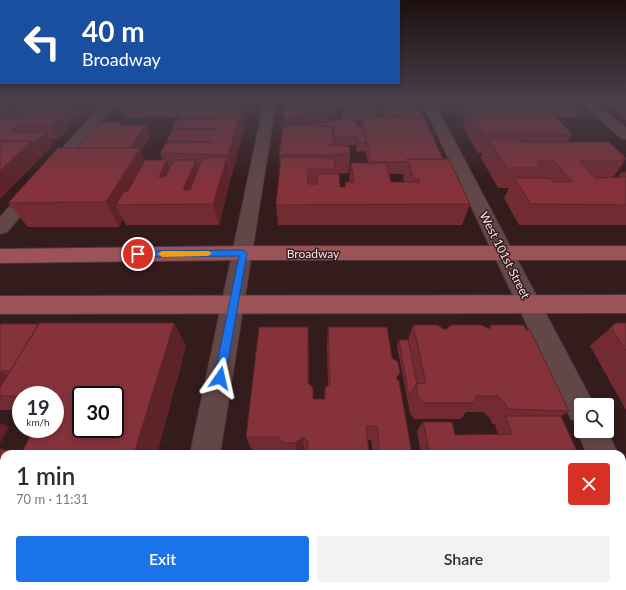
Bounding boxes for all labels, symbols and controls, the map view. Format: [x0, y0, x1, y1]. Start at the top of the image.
text: 40 m [82, 14, 145, 48]
icon: left [16, 16, 68, 68]
text: Broadway [82, 48, 161, 70]
street label: West 101st Street [477, 209, 534, 302]
pin [121, 237, 155, 271]
icon: arrive [127, 243, 149, 265]
street label: Broadway [287, 246, 340, 261]
position arrow [199, 357, 241, 399]
speed limit sign: 30 [72, 386, 124, 438]
text: 19 [26, 395, 50, 419]
map controls [574, 398, 614, 438]
button: search [574, 398, 614, 438]
text: km/h [26, 416, 50, 428]
text: 1 min [16, 461, 75, 490]
button: close [568, 463, 610, 505]
text: 70 m · 11:31 [16, 491, 89, 507]
button: Exit [16, 536, 309, 582]
button: Share [317, 536, 610, 582]

